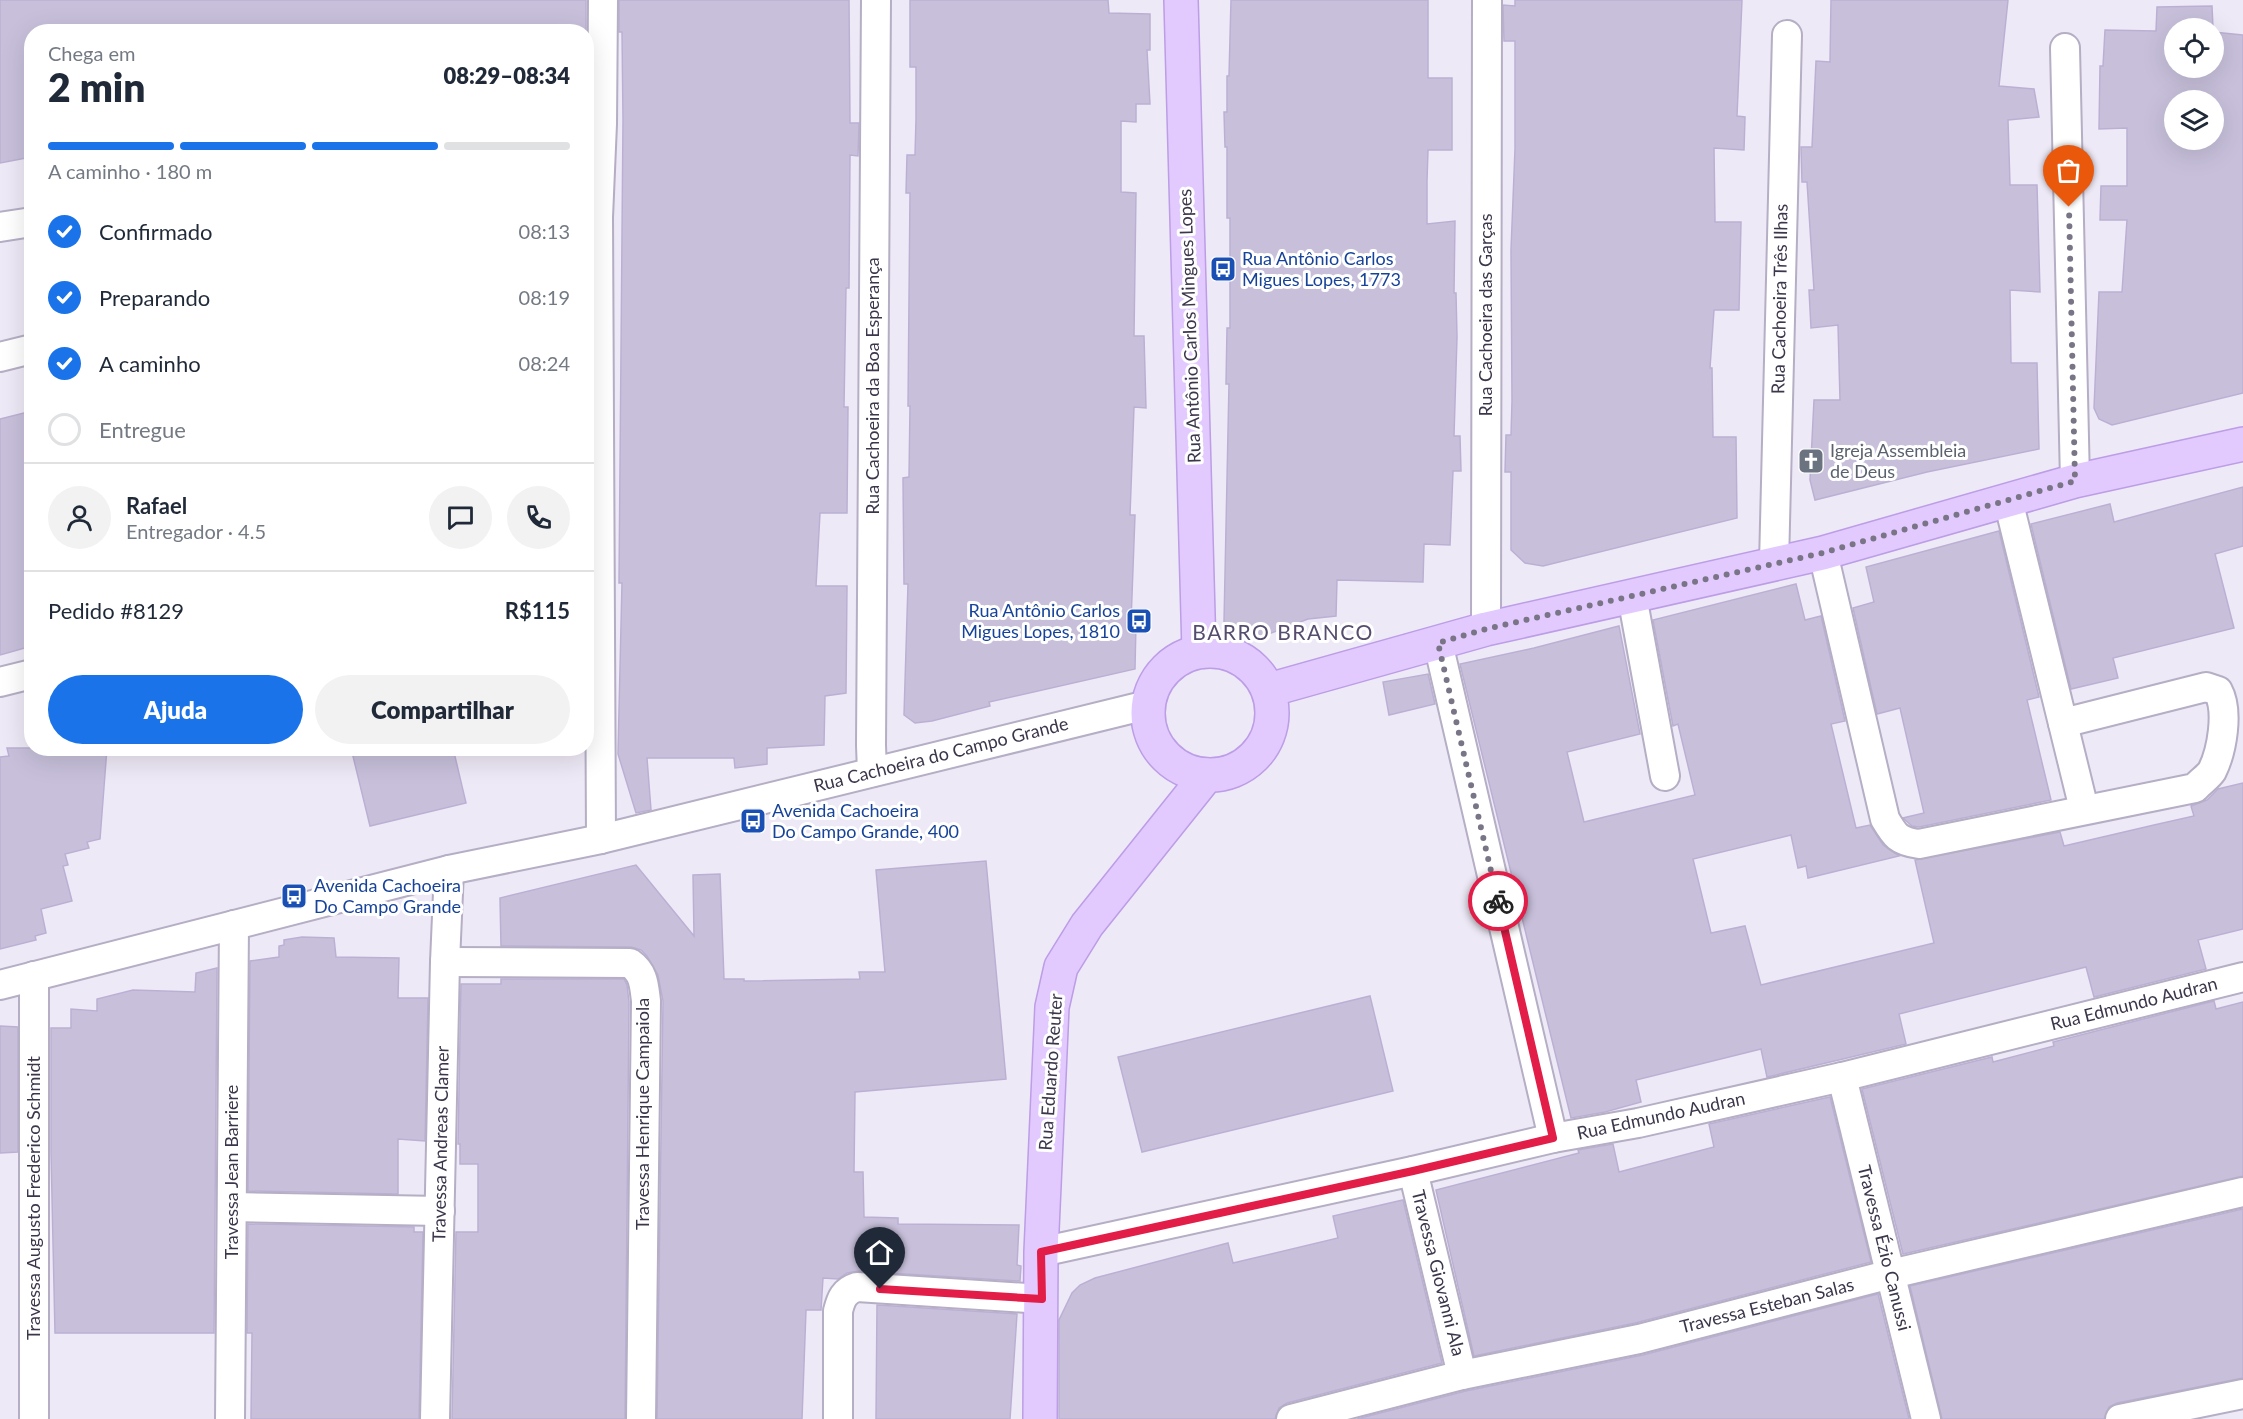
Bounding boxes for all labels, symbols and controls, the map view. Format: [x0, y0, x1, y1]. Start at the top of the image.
map controls [2164, 18, 2224, 150]
button: locate [2164, 18, 2224, 78]
text: Chega em [48, 41, 136, 65]
text: 08:29–08:34 [444, 62, 570, 89]
text: 2 min [48, 64, 145, 110]
button: layers [2164, 90, 2224, 150]
pin [2043, 145, 2094, 207]
icon: bag [2052, 154, 2085, 187]
text: A caminho · 180 m [48, 159, 212, 183]
street label: Rua Antônio Carlos Mingues Lopes [1173, 188, 1205, 464]
street label: Rua Cachoeira Três Ilhas [1766, 203, 1792, 394]
street label: Rua Cachoeira das Garças [1474, 213, 1496, 417]
icon: check [48, 215, 81, 248]
text: Confirmado [99, 218, 212, 245]
text: 08:13 [519, 219, 570, 243]
place label: Rua Antônio Carlos Migues Lopes, 1773 [1242, 247, 1401, 290]
bus stop icon: Rua Antônio Carlos Migues Lopes, 1773 [1208, 254, 1238, 284]
street label: Rua Cachoeira da Boa Esperança [861, 257, 883, 515]
icon: check [48, 281, 81, 314]
text: Preparando [99, 284, 210, 311]
text: 08:19 [519, 285, 570, 309]
icon: check [48, 347, 81, 380]
text: A caminho [99, 350, 201, 377]
text: 08:24 [519, 351, 570, 375]
text: Entregue [99, 416, 186, 443]
place label: Igreja Assembleia de Deus [1830, 439, 1966, 482]
church icon: Igreja Assembleia de Deus [1796, 446, 1826, 476]
button: person [48, 486, 111, 549]
button: chat [429, 486, 492, 549]
button: phone [507, 486, 570, 549]
text: Rafael [126, 492, 187, 519]
text: Entregador · 4.5 [126, 519, 266, 543]
text: Pedido #8129 [48, 597, 184, 624]
text: R$115 [505, 597, 570, 624]
place label: Rua Antônio Carlos Migues Lopes, 1810 [961, 599, 1120, 642]
bus stop icon: Rua Antônio Carlos Migues Lopes, 1810 [1124, 606, 1154, 636]
district label: BARRO BRANCO [1192, 619, 1374, 644]
button: Ajuda [48, 675, 303, 744]
button: Compartilhar [315, 675, 570, 744]
street label: Rua Cachoeira do Campo Grande [811, 712, 1070, 796]
place label: Avenida Cachoeira Do Campo Grande, 400 [772, 799, 959, 842]
bus stop icon: Avenida Cachoeira Do Campo Grande, 400 [738, 806, 768, 836]
courier [1468, 871, 1528, 931]
place label: Avenida Cachoeira Do Campo Grande [314, 874, 461, 917]
bus stop icon: Avenida Cachoeira Do Campo Grande [279, 881, 309, 911]
icon: bike [1482, 885, 1515, 918]
street label: Rua Edmundo Audran [2048, 972, 2220, 1034]
street label: Rua Eduardo Reuter [1034, 992, 1066, 1151]
street label: Travessa Henrique Campaiola [631, 998, 653, 1230]
street label: Travessa Andreas Clamer [427, 1045, 453, 1242]
street label: Travessa Augusto Frederico Schmidt [22, 1055, 44, 1340]
street label: Travessa Jean Barriere [220, 1085, 242, 1259]
street label: Rua Edmundo Audran [1575, 1086, 1747, 1144]
street label: Travessa Ézio Canussi [1854, 1163, 1916, 1333]
street label: Travessa Giovanni Ala [1408, 1187, 1470, 1358]
pin [854, 1227, 905, 1289]
icon: home [863, 1236, 896, 1269]
street label: Travessa Esteban Salas [1677, 1273, 1856, 1337]

